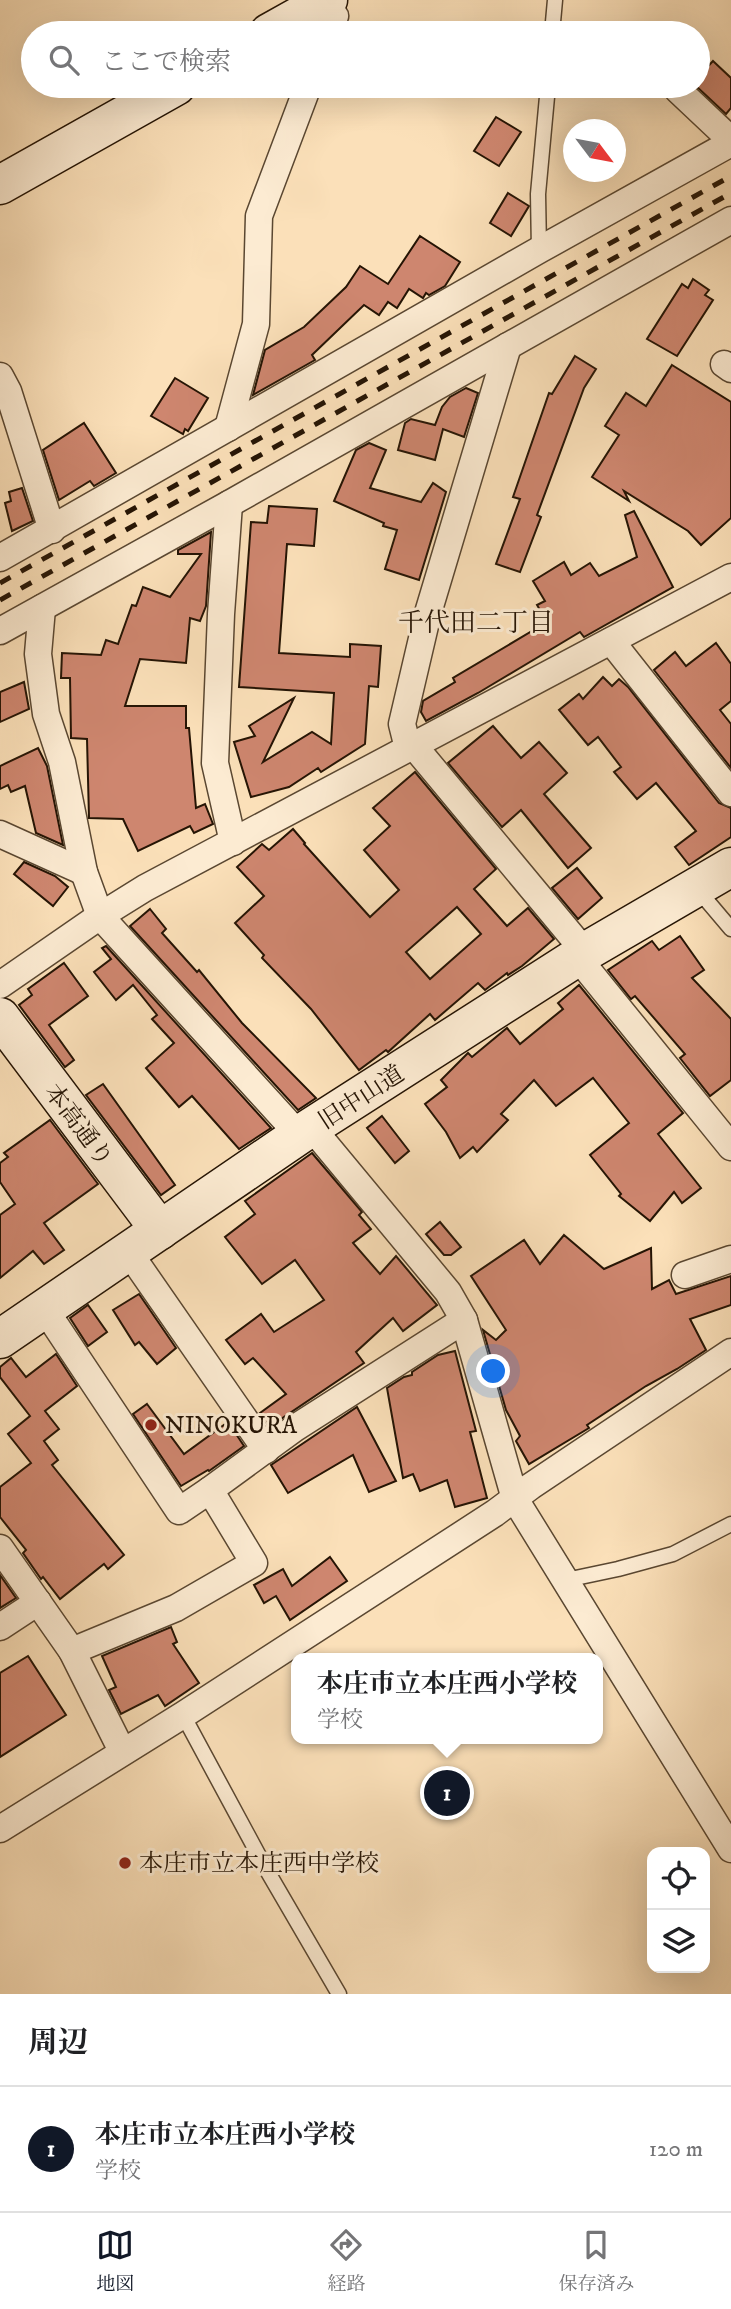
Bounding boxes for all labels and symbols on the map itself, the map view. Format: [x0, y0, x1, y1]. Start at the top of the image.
north arrow [563, 119, 626, 182]
district label: 千代田二丁目 [398, 607, 554, 640]
street label: 旧中山道 [313, 1059, 410, 1137]
street label: 本高通り [37, 1078, 119, 1173]
your location [476, 1354, 510, 1388]
place label: NINOKURA [165, 1411, 298, 1441]
marker: NINOKURA [143, 1417, 159, 1433]
pin: 1 [424, 1767, 470, 1819]
place label: 本庄市立本庄西中学校 [139, 1849, 379, 1879]
marker: 本庄市立本庄西中学校 [117, 1855, 133, 1871]

